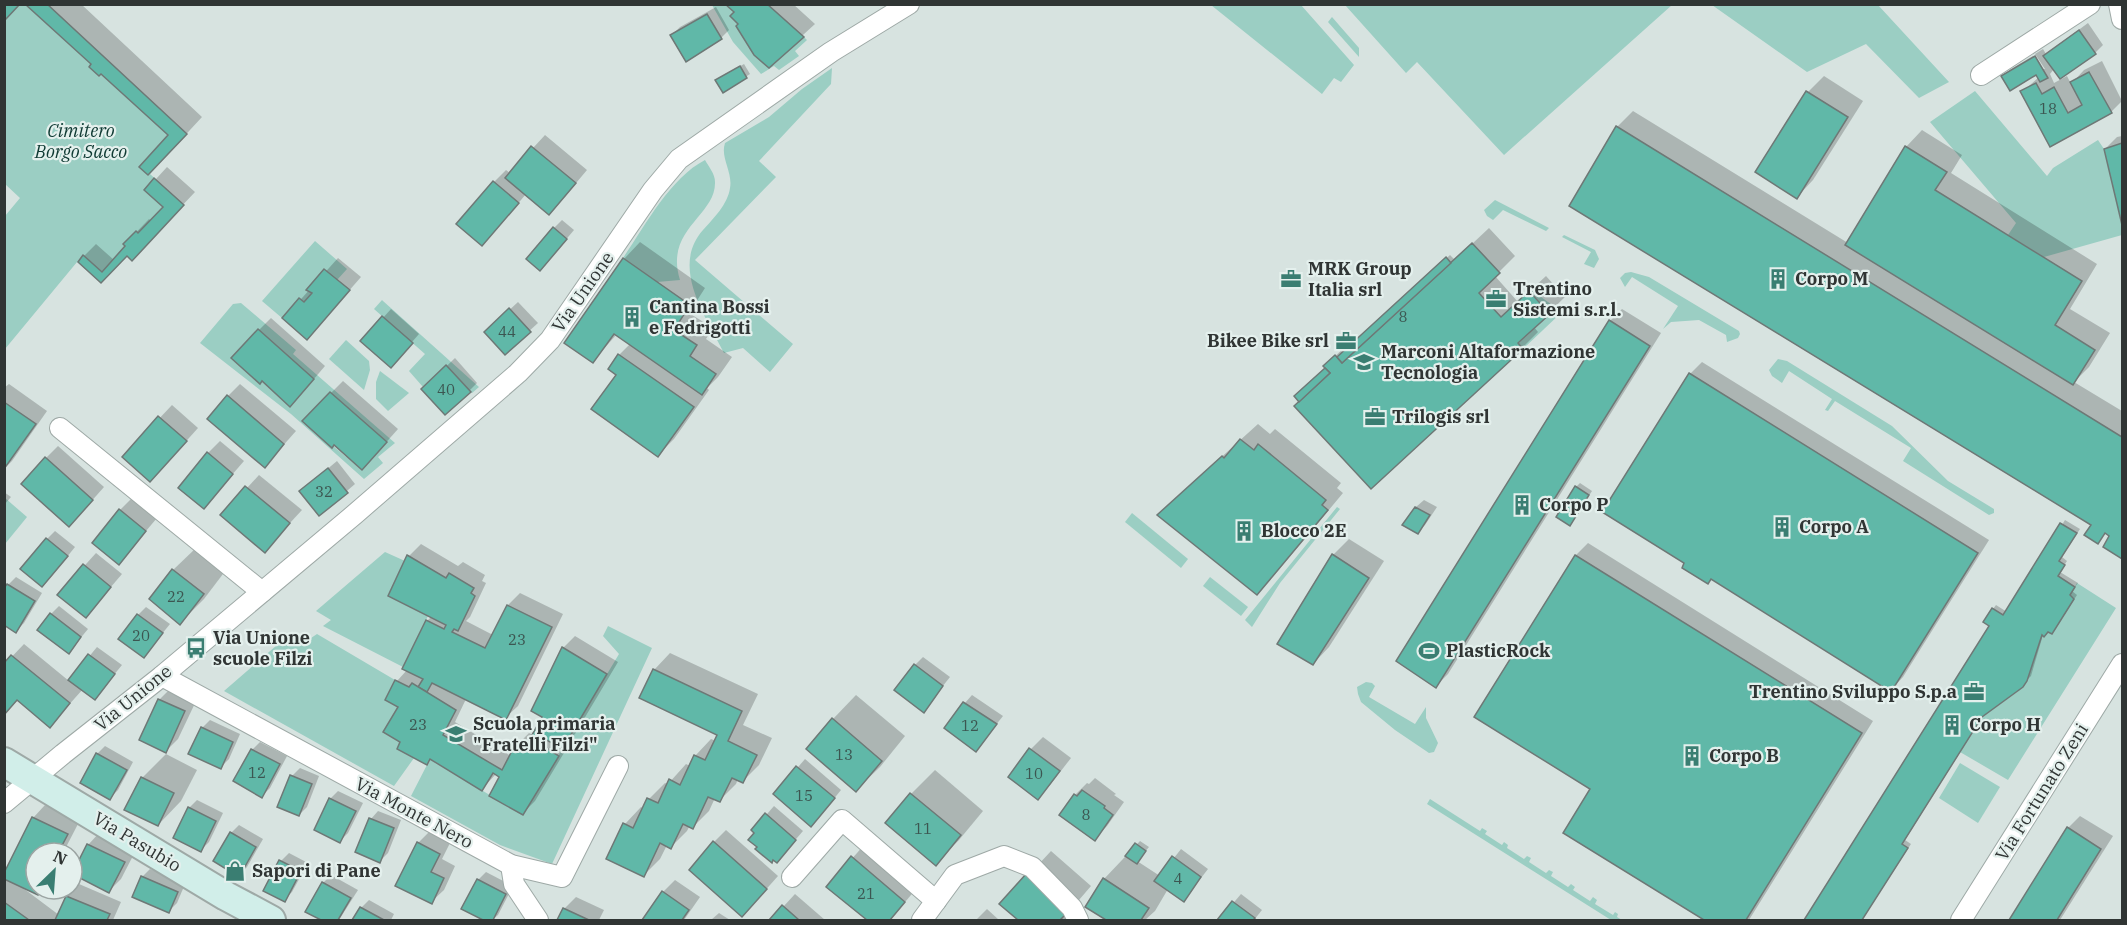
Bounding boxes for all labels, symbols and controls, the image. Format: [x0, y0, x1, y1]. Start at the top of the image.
house number: 18 [2039, 99, 2057, 118]
park label: Cimitero Borgo Sacco [34, 119, 127, 163]
street label: Via Unione [547, 247, 619, 336]
place label: MRK Group Italia srl [1308, 257, 1412, 301]
office icon: MRK Group Italia srl [1279, 267, 1303, 291]
building icon: Corpo M [1766, 267, 1790, 291]
place label: Corpo M [1795, 267, 1868, 290]
place label: Trentino Sistemi s.r.l. [1513, 277, 1622, 321]
office icon: Trentino Sistemi s.r.l. [1484, 287, 1508, 311]
place label: Cantina Bossi e Fedrigotti [649, 295, 770, 339]
building icon: Cantina Bossi e Fedrigotti [620, 305, 644, 329]
house number: 8 [1398, 307, 1408, 326]
house number: 44 [498, 322, 516, 341]
place label: Bikee Bike srl [1207, 329, 1329, 352]
office icon: Bikee Bike srl [1334, 329, 1358, 353]
place label: Marconi Altaformazione Tecnologia [1381, 340, 1595, 384]
school or university icon: Marconi Altaformazione Tecnologia [1352, 350, 1376, 374]
house number: 40 [437, 380, 455, 399]
office icon: Trilogis srl [1363, 405, 1387, 429]
place label: Trilogis srl [1392, 405, 1490, 428]
house number: 32 [315, 482, 333, 501]
building icon: Corpo P [1510, 493, 1534, 517]
place label: Corpo P [1539, 493, 1609, 516]
building icon: Corpo A [1770, 515, 1794, 539]
place label: Corpo A [1799, 515, 1869, 538]
building icon: Blocco 2E [1232, 519, 1256, 543]
place label: Blocco 2E [1261, 519, 1347, 542]
house number: 22 [167, 587, 185, 606]
house number: 20 [132, 626, 150, 645]
place label: Via Unione scuole Filzi [213, 626, 312, 670]
house number: 23 [508, 630, 526, 649]
bus stop icon: Via Unione scuole Filzi [184, 636, 208, 660]
sports icon: PlasticRock [1417, 639, 1441, 663]
place label: PlasticRock [1446, 639, 1551, 662]
street label: Via Unione [89, 659, 176, 736]
place label: Trentino Sviluppo S.p.a [1749, 680, 1957, 703]
office icon: Trentino Sviluppo S.p.a [1962, 680, 1986, 704]
place label: Scuola primaria "Fratelli Filzi" [473, 712, 616, 756]
building icon: Corpo H [1940, 713, 1964, 737]
place label: Corpo H [1969, 713, 2041, 736]
house number: 23 [409, 715, 427, 734]
house number: 12 [961, 716, 979, 735]
street label: Via Fortunato Zeni [1990, 719, 2093, 865]
school or university icon: Scuola primaria "Fratelli Filzi" [444, 722, 468, 746]
building icon: Corpo B [1680, 744, 1704, 768]
place label: Corpo B [1709, 744, 1779, 767]
house number: 13 [835, 745, 853, 764]
house number: 12 [248, 763, 266, 782]
house number: 10 [1025, 764, 1043, 783]
street label: Via Monte Nero [351, 772, 477, 853]
house number: 15 [795, 786, 813, 805]
house number: 8 [1081, 805, 1091, 824]
street label: Via Pasubio [89, 806, 185, 877]
house number: 11 [914, 819, 932, 838]
north arrow [24, 841, 84, 901]
text: N [50, 846, 70, 869]
shop icon: Sapori di Pane [223, 859, 247, 883]
place label: Sapori di Pane [252, 859, 381, 882]
house number: 4 [1173, 869, 1183, 888]
house number: 21 [857, 884, 875, 903]

